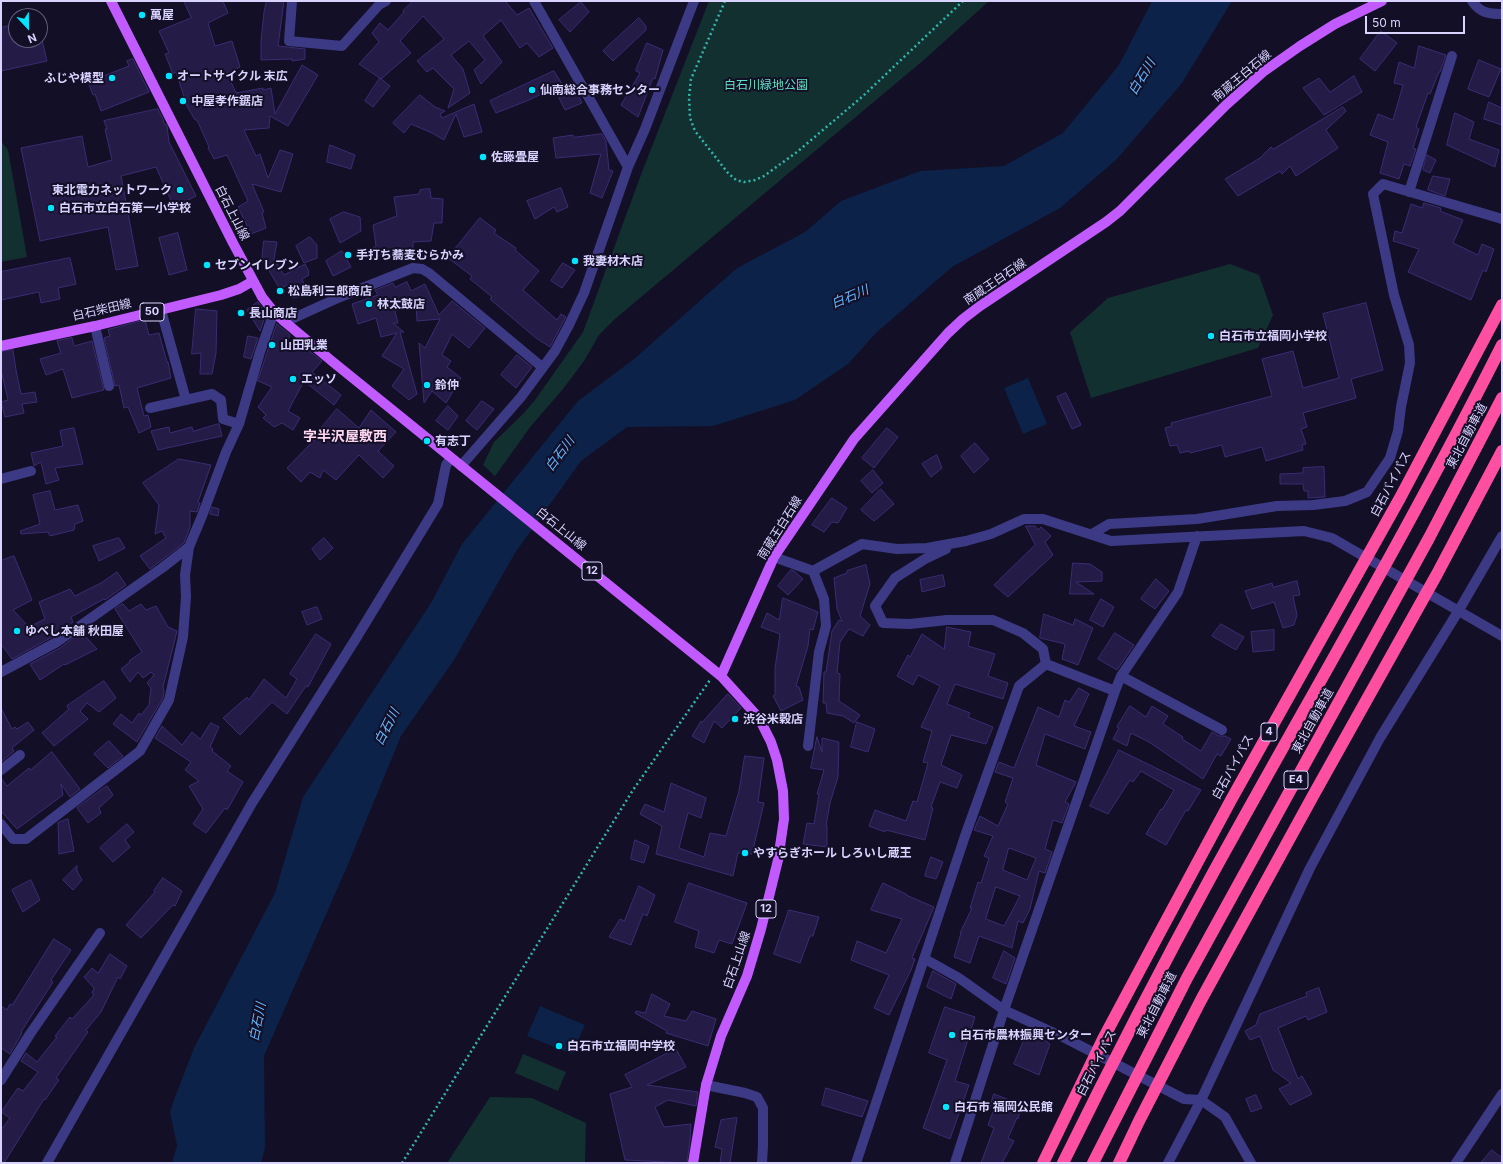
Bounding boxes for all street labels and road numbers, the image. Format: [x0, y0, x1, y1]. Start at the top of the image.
street label: 南蔵王白石線 [1210, 47, 1274, 105]
street label: 白石上山線 [212, 183, 252, 243]
street label: 南蔵王白石線 [961, 256, 1029, 308]
street label: 白石柴田線 [71, 296, 133, 324]
road number: 50 [140, 303, 164, 321]
street label: 東北自動車道 [1444, 401, 1490, 471]
street label: 白石バイパス [1368, 449, 1414, 519]
street label: 南蔵王白石線 [755, 494, 805, 562]
street label: 白石上山線 [533, 505, 589, 553]
road number: 12 [582, 562, 602, 580]
street label: 東北自動車道 [1289, 686, 1337, 756]
road number: 4 [1261, 723, 1277, 741]
street label: 白石バイパス [1209, 732, 1257, 802]
road number: E4 [1284, 771, 1308, 789]
road number: 12 [756, 900, 776, 918]
street label: 白石上山線 [720, 929, 754, 991]
street label: 東北自動車道 [1134, 970, 1180, 1040]
street label: 白石バイパス [1074, 1028, 1120, 1098]

